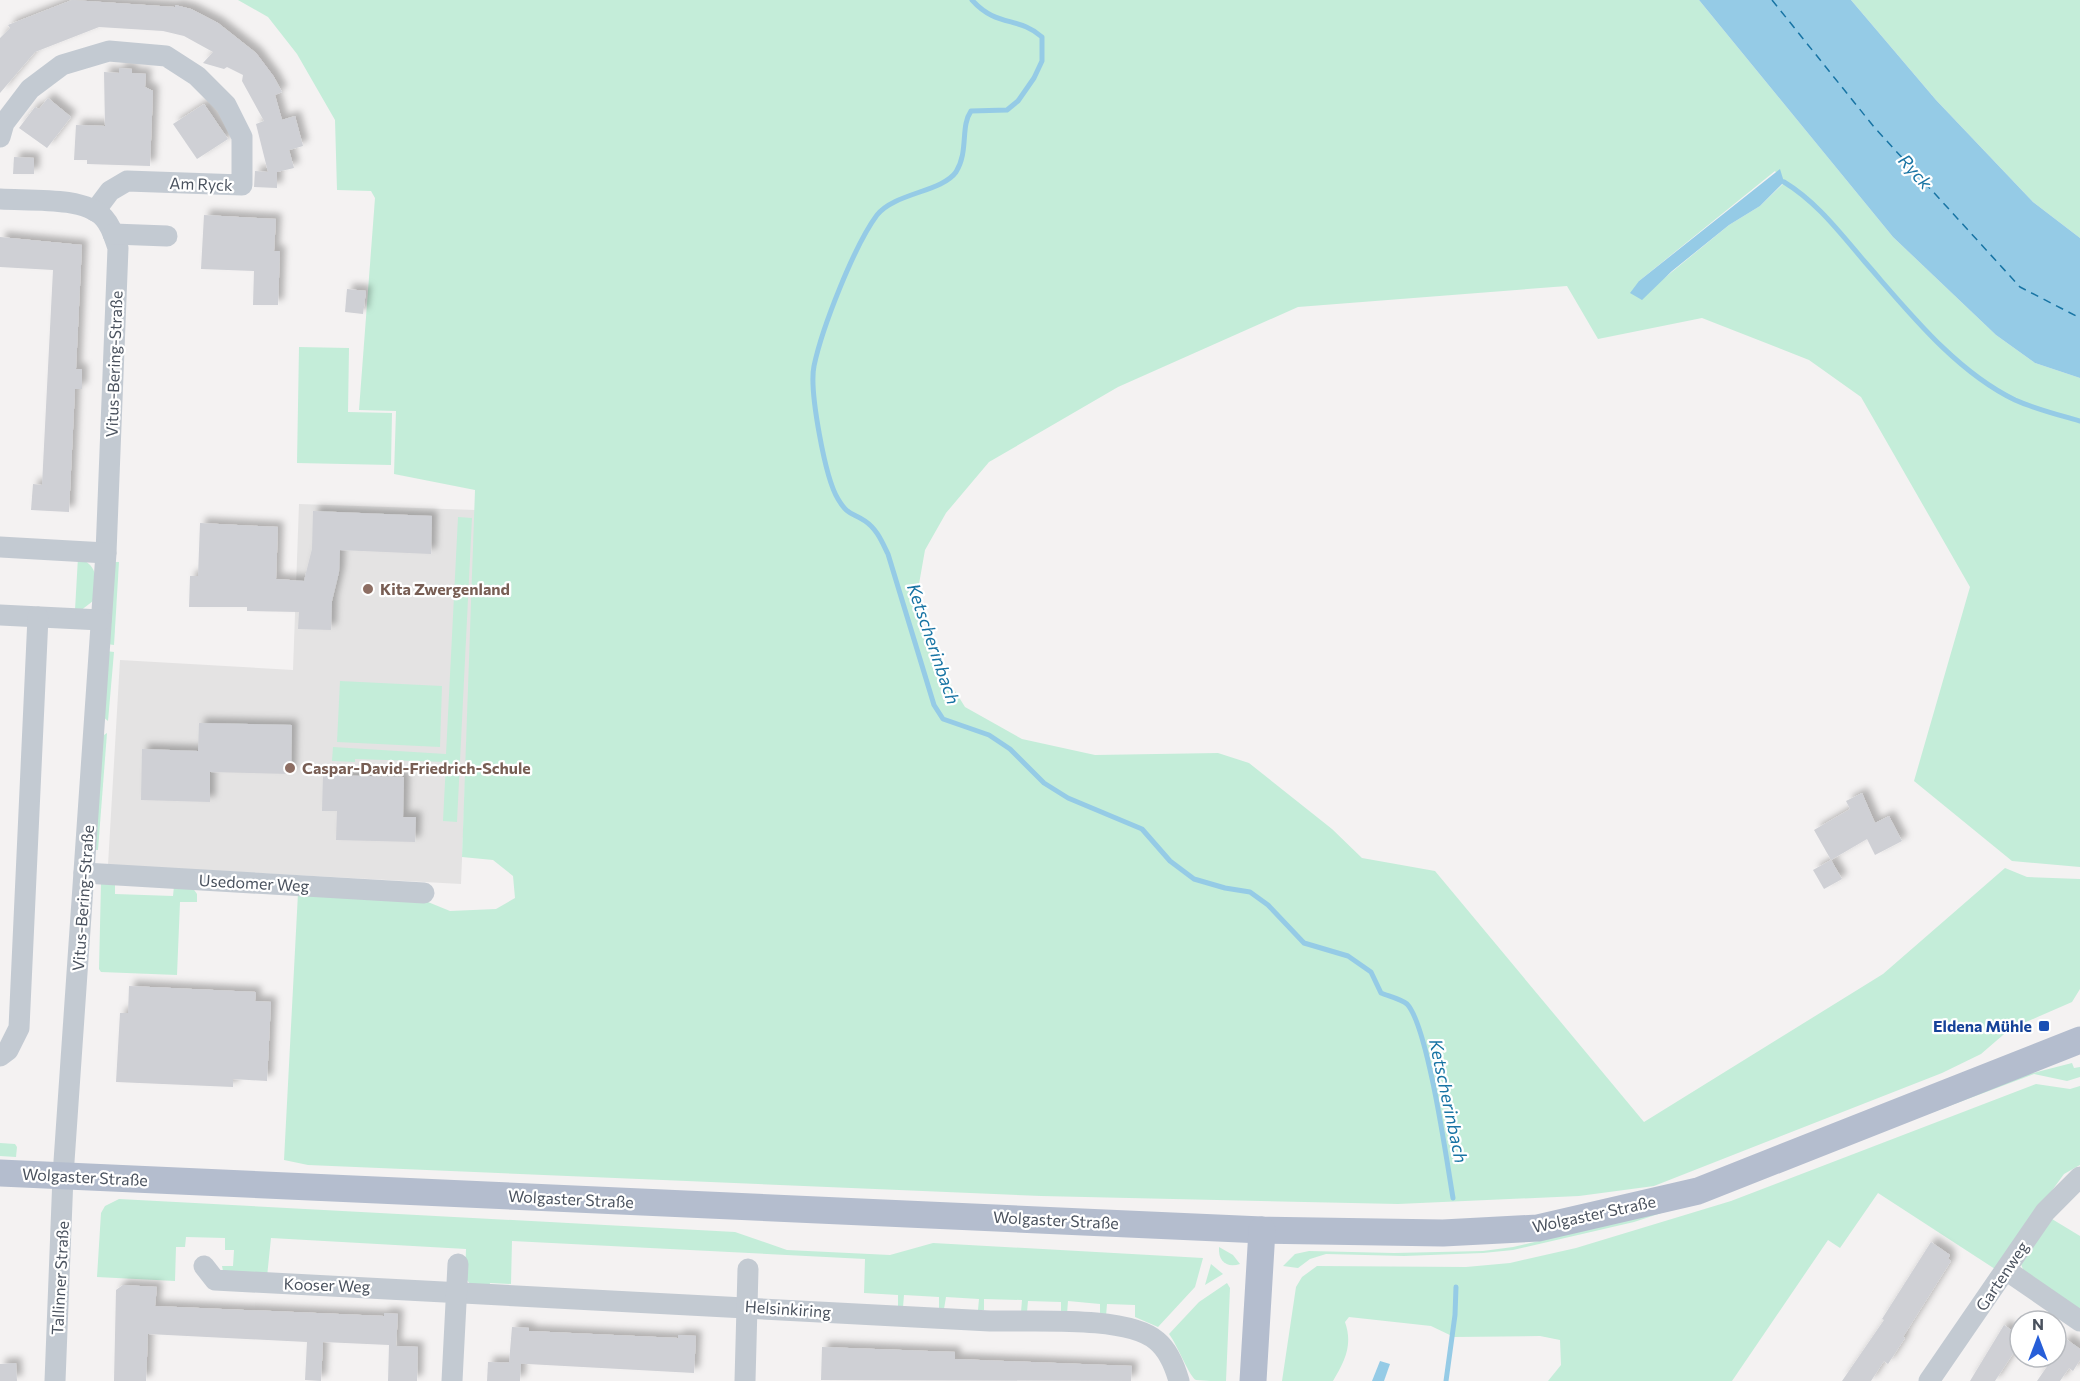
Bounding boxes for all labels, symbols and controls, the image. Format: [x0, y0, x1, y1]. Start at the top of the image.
water label: Ryck [1894, 149, 1938, 194]
street label: Am Ryck [169, 173, 233, 194]
street label: Vitus-Bering-Straße [101, 290, 126, 438]
place label: Kita Zwergenland [380, 579, 510, 598]
water label: Ketscherinbach [903, 580, 965, 707]
marker: Kita Zwergenland [361, 582, 375, 596]
place label: Caspar-David-Friedrich-Schule [302, 758, 531, 777]
marker: Caspar-David-Friedrich-Schule [283, 761, 297, 775]
street label: Vitus-Bering-Straße [68, 824, 97, 972]
street label: Usedomer Weg [198, 870, 310, 895]
place label: Eldena Mühle [1933, 1016, 2032, 1035]
marker: Eldena Mühle [2037, 1019, 2051, 1033]
water label: Ketscherinbach [1425, 1037, 1473, 1165]
street label: Wolgaster Straße [22, 1164, 148, 1189]
street label: Wolgaster Straße [508, 1186, 634, 1211]
street label: Wolgaster Straße [1530, 1191, 1657, 1236]
street label: Wolgaster Straße [993, 1207, 1119, 1232]
street label: Tallinner Straße [47, 1220, 72, 1336]
street label: Gartenweg [1971, 1237, 2032, 1314]
street label: Kooser Weg [283, 1273, 371, 1296]
street label: Helsinkiring [744, 1296, 832, 1321]
north arrow [2008, 1309, 2068, 1369]
text: N [2032, 1314, 2044, 1333]

